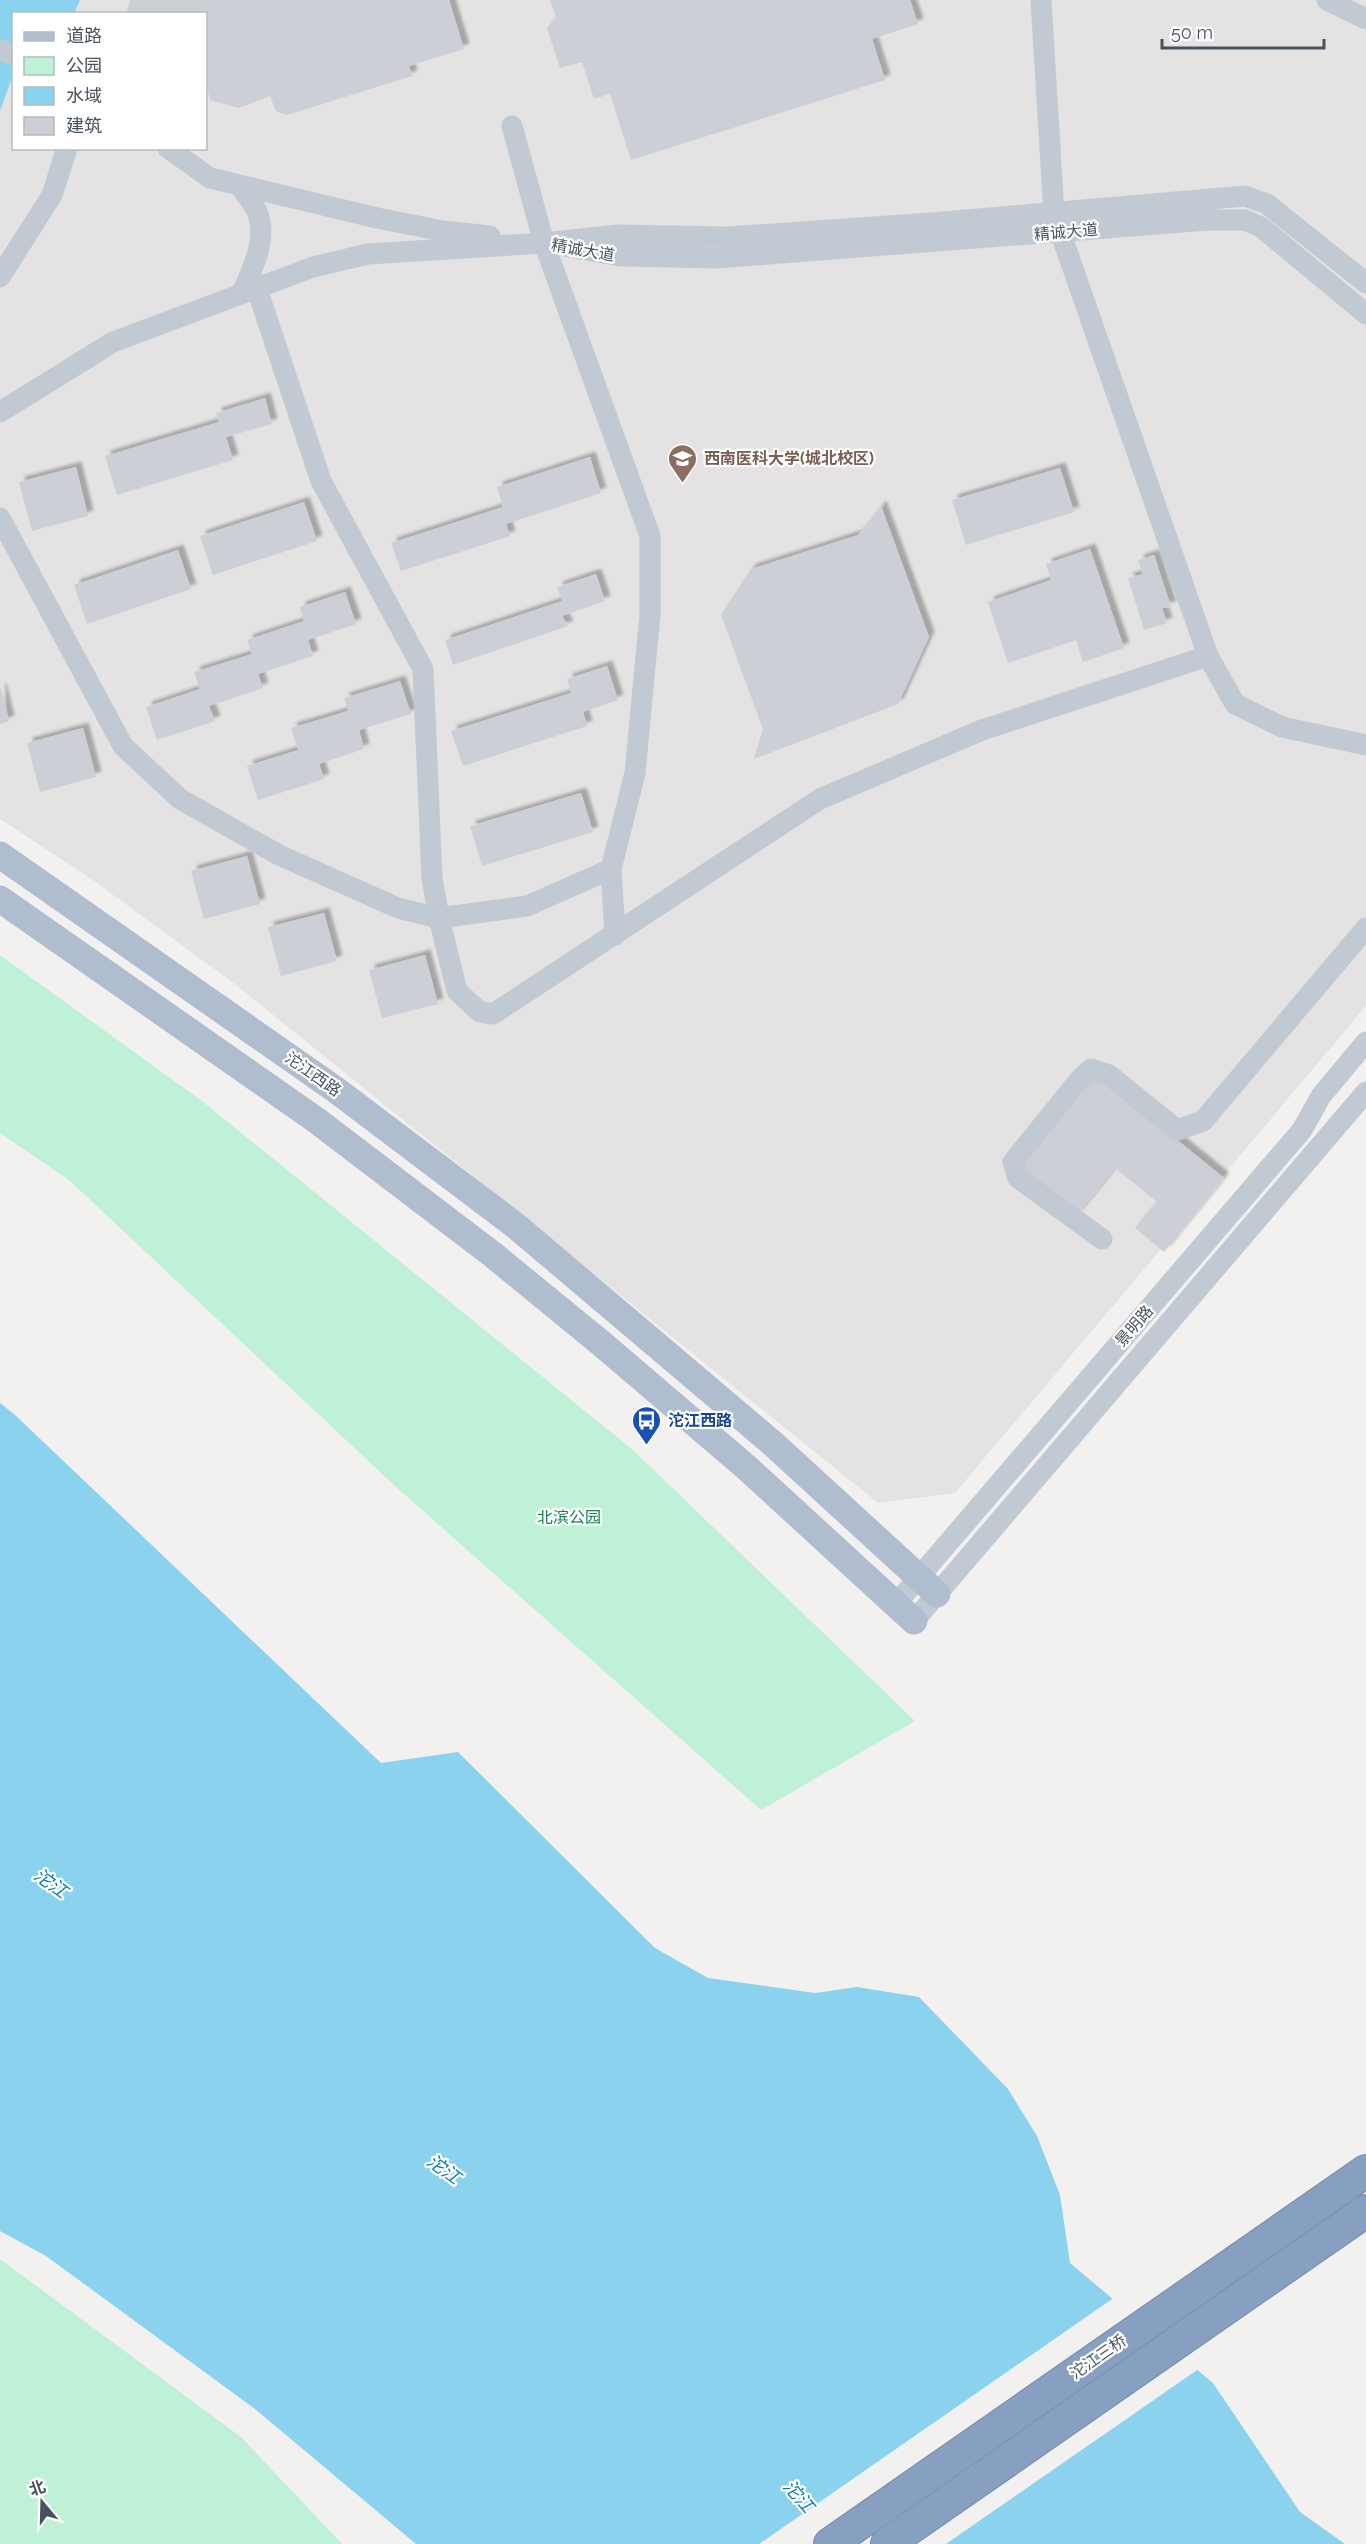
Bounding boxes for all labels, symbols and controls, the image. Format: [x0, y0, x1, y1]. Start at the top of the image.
legend [12, 12, 207, 150]
scale bar [1162, 12, 1324, 50]
text: 50 m [1171, 22, 1213, 43]
text: 道路 [66, 25, 102, 46]
text: 公园 [66, 55, 102, 76]
text: 水域 [66, 85, 102, 106]
text: 建筑 [66, 115, 102, 136]
street label: 精诚大道 [1033, 220, 1099, 244]
street label: 精诚大道 [550, 235, 616, 265]
school or university icon: 西南医科大学(城北校区) [667, 442, 699, 484]
place label: 西南医科大学(城北校区) [704, 449, 874, 468]
street label: 沱江西路 [281, 1048, 345, 1100]
street label: 景明路 [1111, 1302, 1157, 1350]
bus stop icon: 沱江西路 [631, 1404, 663, 1446]
place label: 沱江西路 [668, 1411, 732, 1430]
park label: 北滨公园 [537, 1508, 601, 1527]
water label: 沱江 [30, 1864, 73, 1903]
water label: 沱江 [423, 2150, 466, 2189]
street label: 沱江三桥 [1066, 2331, 1130, 2383]
north arrow [12, 2472, 72, 2532]
water label: 沱江 [779, 2476, 820, 2518]
text: 北 [27, 2477, 48, 2500]

